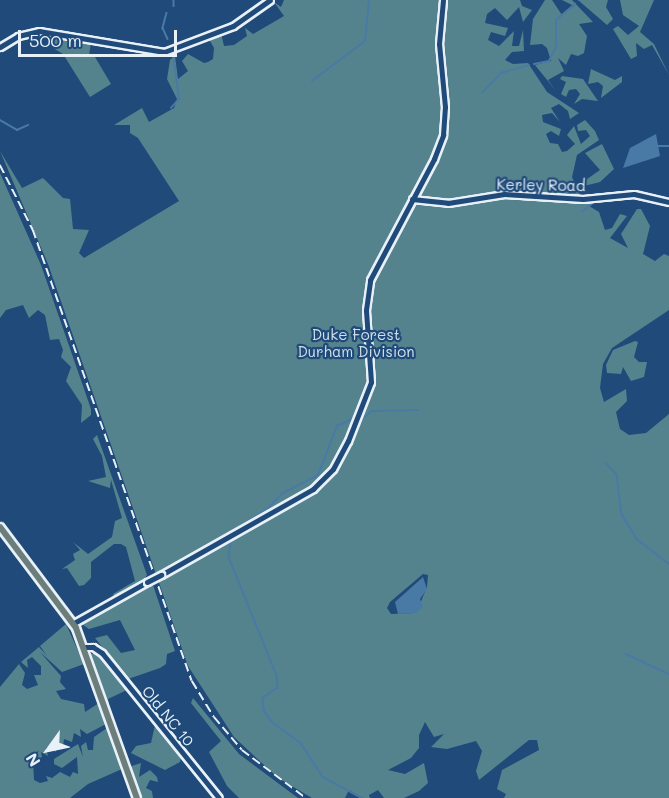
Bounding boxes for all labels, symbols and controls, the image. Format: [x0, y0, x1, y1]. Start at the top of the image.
scale bar [21, 18, 180, 56]
text: 500 m [29, 28, 82, 52]
street label: Kerley Road [496, 175, 586, 195]
park label: Duke Forest Durham Division [297, 325, 415, 360]
street label: Old NC 10 [138, 682, 198, 750]
north arrow [18, 720, 78, 780]
text: N [20, 749, 45, 771]

